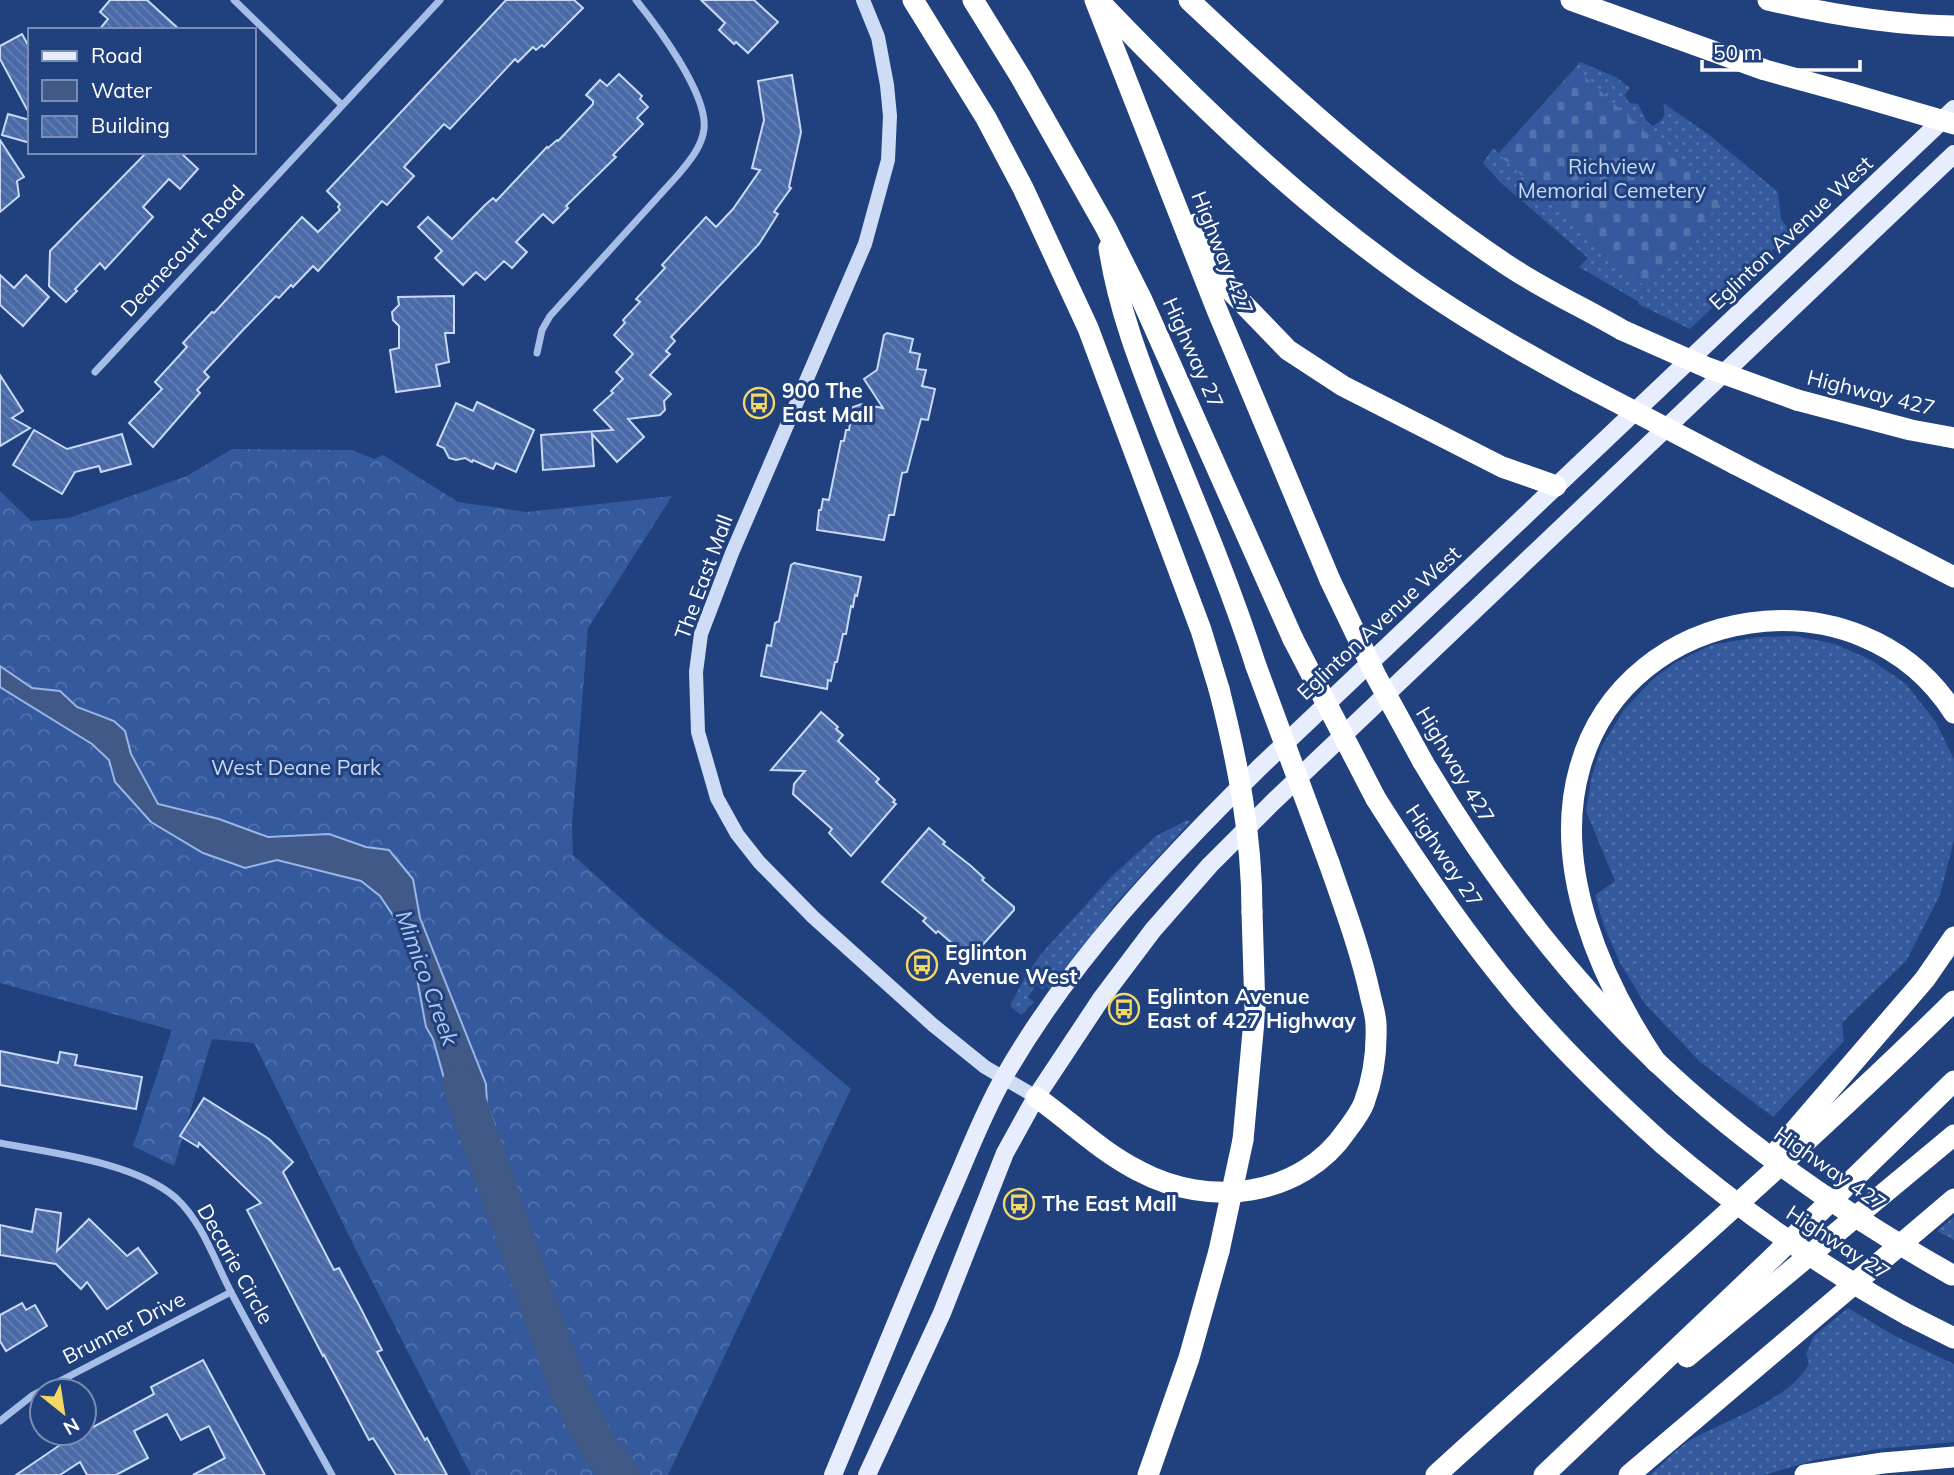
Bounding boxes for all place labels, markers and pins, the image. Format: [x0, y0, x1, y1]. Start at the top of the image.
place label: 900 The East Mall [782, 377, 874, 427]
bus stop icon: 900 The East Mall [742, 386, 776, 420]
place label: Eglinton Avenue West [945, 939, 1077, 989]
bus stop icon: Eglinton Avenue West [905, 948, 939, 982]
place label: Eglinton Avenue East of 427 Highway [1147, 983, 1357, 1033]
bus stop icon: Eglinton Avenue East of 427 Highway [1107, 992, 1141, 1026]
bus stop icon: The East Mall [1002, 1187, 1036, 1221]
place label: The East Mall [1042, 1190, 1177, 1216]

